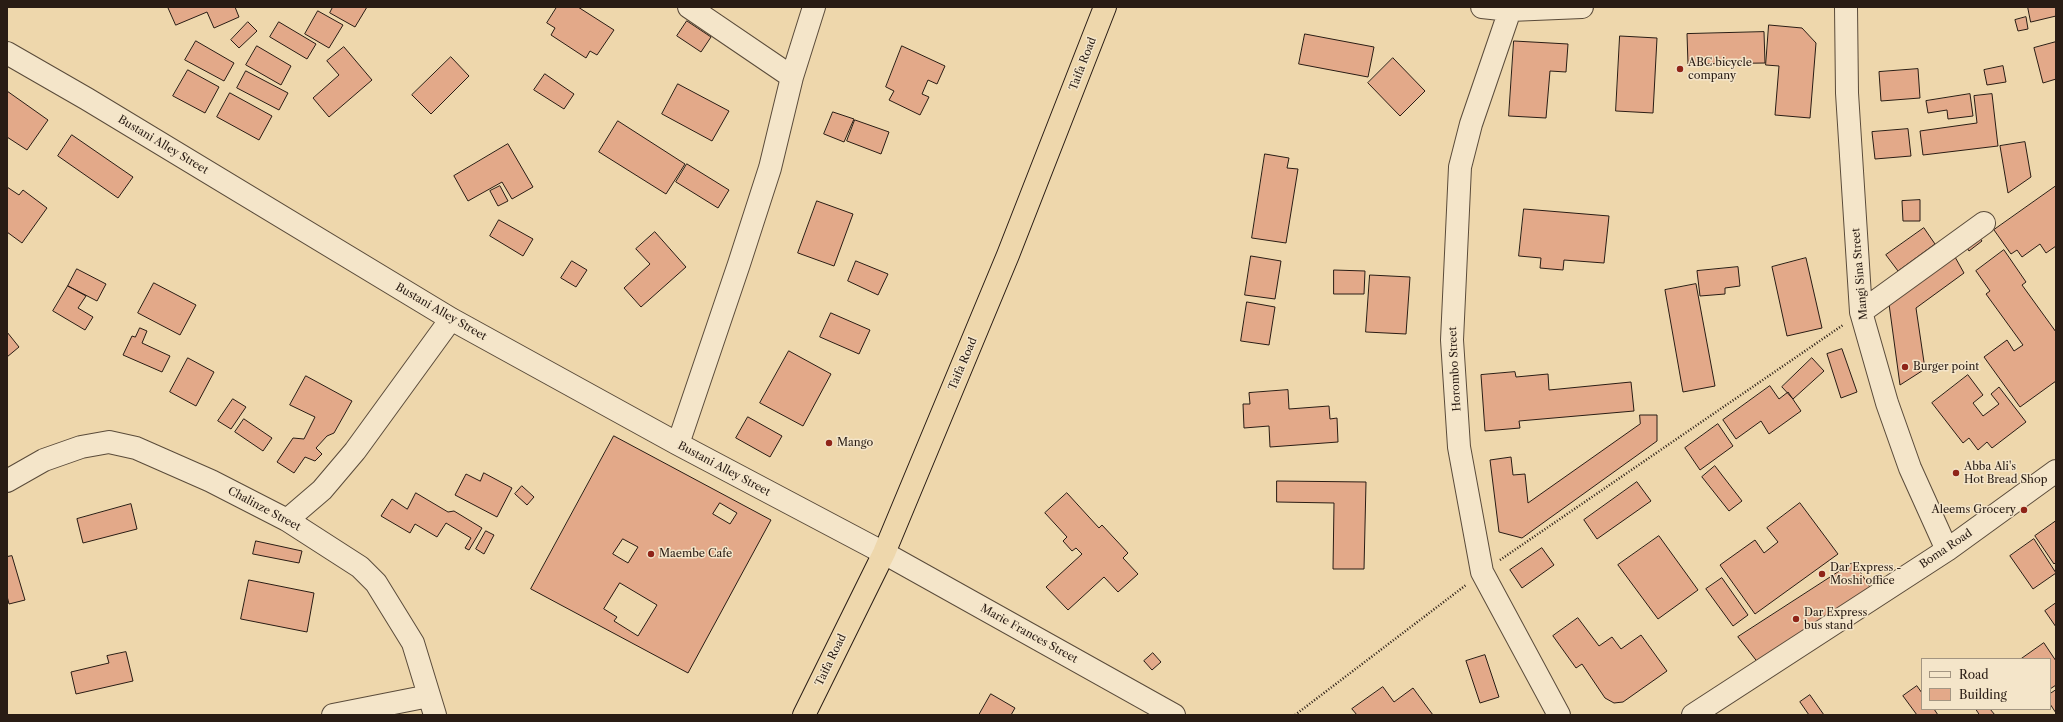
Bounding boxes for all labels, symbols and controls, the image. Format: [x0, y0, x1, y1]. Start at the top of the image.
street label: Taifa Road [1067, 35, 1099, 93]
place label: ABC bicycle company [1688, 56, 1752, 82]
marker: ABC bicycle company [1675, 64, 1685, 74]
street label: Bustani Alley Street [116, 113, 210, 177]
street label: Mangi Sina Street [1849, 227, 1871, 321]
street label: Bustani Alley Street [393, 281, 489, 343]
street label: Horombo Street [1446, 326, 1464, 412]
street label: Taifa Road [946, 336, 980, 392]
place label: Burger point [1913, 360, 1979, 374]
marker: Burger point [1900, 362, 1910, 372]
place label: Mango [837, 436, 873, 450]
marker: Mango [824, 438, 834, 448]
street label: Bustani Alley Street [675, 439, 773, 499]
place label: Abba Ali's Hot Bread Shop [1964, 460, 2047, 486]
marker: Abba Ali's Hot Bread Shop [1951, 468, 1961, 478]
street label: Chalinze Street [225, 484, 303, 534]
place label: Aleems Grocery [1932, 503, 2016, 517]
marker: Aleems Grocery [2019, 505, 2029, 515]
street label: Boma Road [1917, 527, 1975, 571]
place label: Maembe Cafe [659, 547, 732, 561]
marker: Maembe Cafe [646, 549, 656, 559]
place label: Dar Express - Moshi office [1830, 561, 1901, 587]
marker: Dar Express - Moshi office [1817, 569, 1827, 579]
street label: Marie Frances Street [978, 602, 1080, 666]
place label: Dar Express bus stand [1804, 606, 1867, 632]
marker: Dar Express bus stand [1791, 614, 1801, 624]
street label: Taifa Road [813, 632, 849, 688]
legend [1921, 658, 2051, 710]
text: Road [1959, 667, 1989, 682]
text: Building [1959, 687, 2007, 702]

